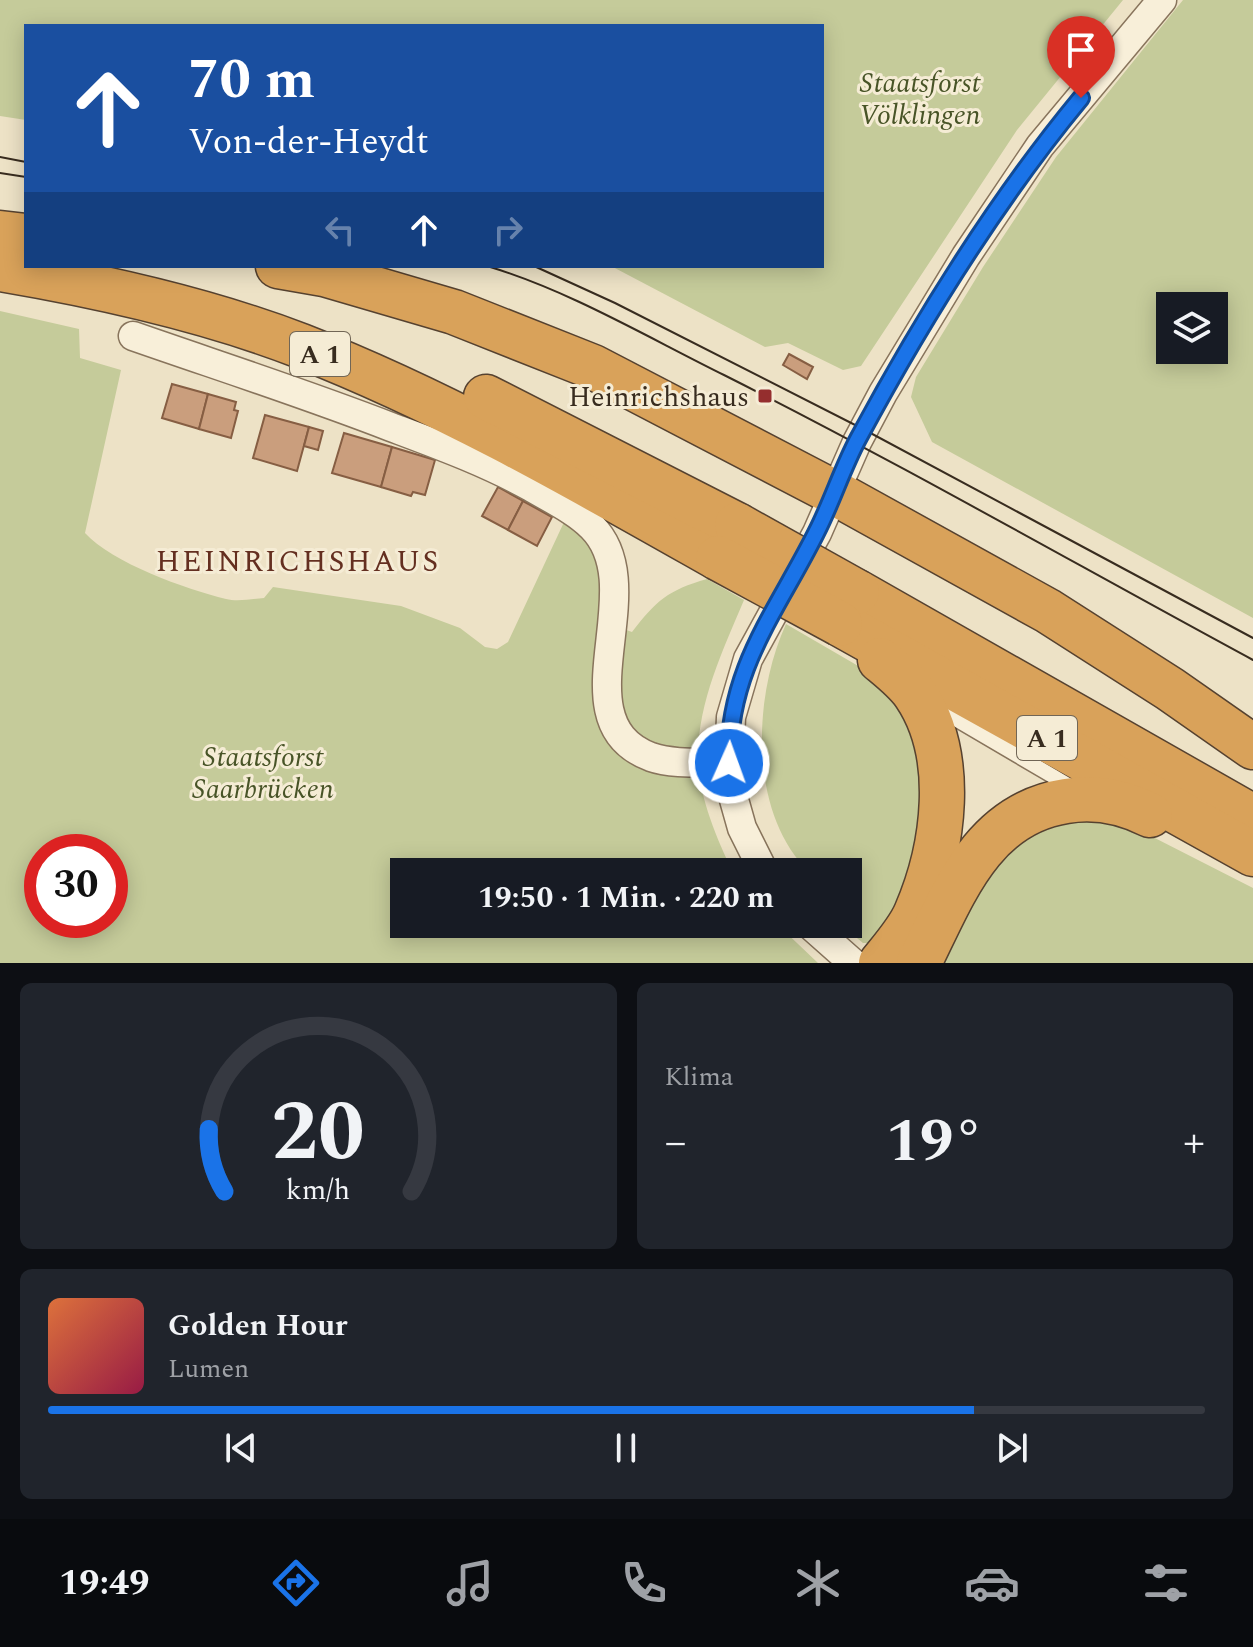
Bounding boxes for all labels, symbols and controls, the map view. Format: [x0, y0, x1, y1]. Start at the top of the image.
pin [1047, 16, 1115, 98]
icon: arrive [1059, 28, 1103, 72]
text: 70 m [188, 38, 315, 123]
icon: ahead [56, 56, 160, 160]
park label: Staatsforst Völklingen [859, 62, 981, 137]
text: Von-der-Heydt [188, 115, 429, 170]
icon: left [318, 208, 362, 252]
icon: ahead [402, 208, 446, 252]
icon: right [486, 208, 530, 252]
map controls [1156, 292, 1228, 364]
button: layers [1156, 292, 1228, 364]
road number: A 1 [290, 332, 350, 376]
place label: Heinrichshaus [568, 376, 749, 419]
marker: Heinrichshaus [756, 387, 774, 405]
district label: HEINRICHSHAUS [156, 539, 440, 585]
road number: A 1 [1017, 716, 1077, 760]
position arrow [687, 721, 771, 805]
park label: Staatsforst Saarbrücken [192, 736, 334, 811]
speed limit sign: 30 [24, 834, 128, 938]
text: 19:50 · 1 Min. · 220 m [478, 875, 774, 921]
text: Klima [665, 1057, 733, 1097]
text: 20 [272, 1070, 365, 1197]
text: 19° [886, 1096, 983, 1188]
text: − [665, 1109, 687, 1176]
text: + [1183, 1109, 1205, 1176]
text: km/h [286, 1169, 350, 1212]
text: Golden Hour [168, 1303, 348, 1349]
text: Lumen [168, 1349, 249, 1389]
icon: previous [219, 1426, 263, 1470]
icon: pause [604, 1426, 648, 1470]
icon: next [990, 1426, 1034, 1470]
icon: directions [268, 1555, 324, 1611]
icon: music [442, 1555, 498, 1611]
icon: phone [616, 1555, 672, 1611]
icon: climate [790, 1555, 846, 1611]
icon: car [964, 1555, 1020, 1611]
icon: filters [1138, 1555, 1194, 1611]
text: 19:49 [59, 1556, 149, 1611]

